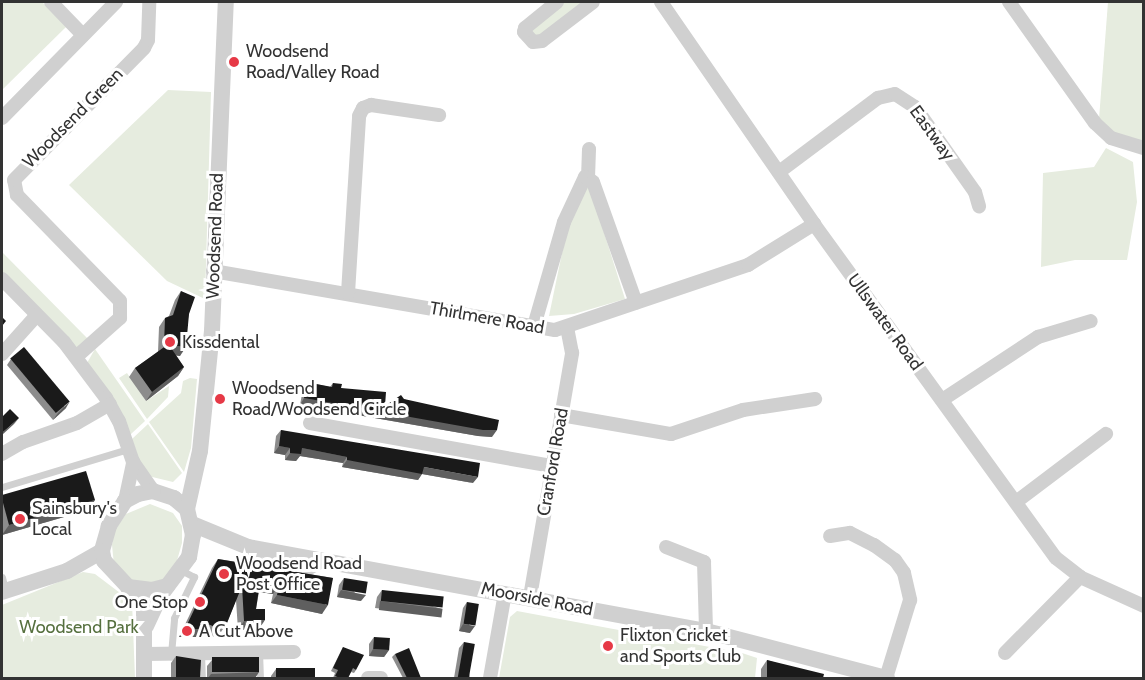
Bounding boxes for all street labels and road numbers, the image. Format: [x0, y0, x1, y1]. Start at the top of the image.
street label: Woodsend Green [18, 63, 128, 173]
street label: Eastway [905, 101, 959, 165]
street label: Woodsend Road [202, 173, 228, 299]
street label: Ullswater Road [843, 269, 927, 375]
street label: Thirlmere Road [428, 297, 546, 339]
street label: Cranford Road [533, 406, 573, 518]
street label: Moorside Road [479, 578, 595, 620]

